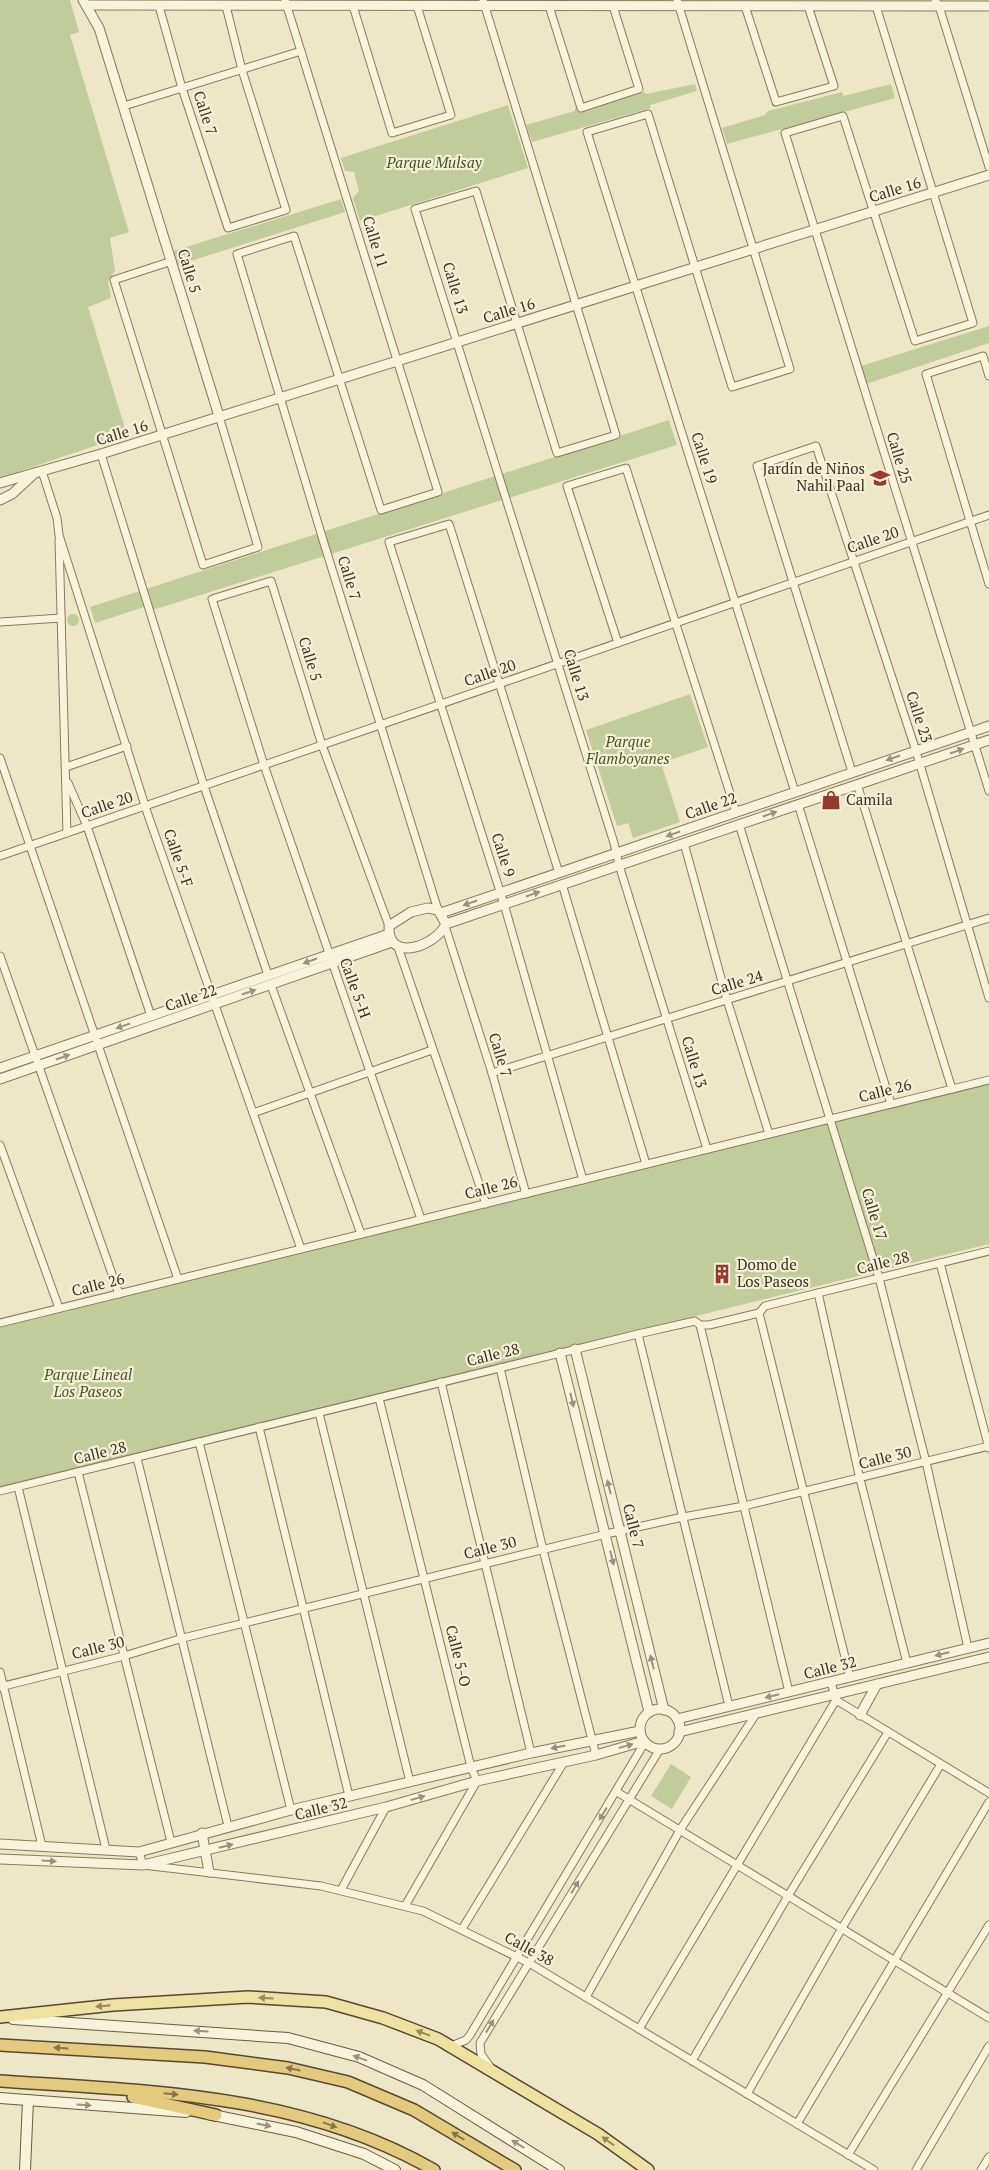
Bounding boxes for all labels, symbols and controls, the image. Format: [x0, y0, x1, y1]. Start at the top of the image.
street label: Calle 7 [189, 88, 222, 137]
park label: Parque Mulsay [386, 152, 483, 172]
street label: Calle 16 [866, 172, 923, 206]
street label: Calle 11 [359, 213, 393, 270]
street label: Calle 5 [174, 246, 206, 295]
street label: Calle 13 [439, 259, 473, 316]
street label: Calle 16 [480, 293, 537, 327]
street label: Calle 16 [93, 415, 150, 449]
street label: Calle 19 [687, 429, 723, 486]
street label: Calle 25 [883, 429, 917, 486]
place label: Jardín de Niños Nahil Paal [762, 458, 865, 495]
school or university icon: Jardín de Niños Nahil Paal [869, 467, 891, 489]
street label: Calle 20 [844, 521, 901, 557]
street label: Calle 7 [334, 553, 366, 602]
street label: Calle 5 [295, 634, 327, 683]
street label: Calle 13 [560, 646, 594, 703]
street label: Calle 20 [461, 654, 518, 690]
street label: Calle 23 [902, 688, 938, 745]
park label: Parque Flamboyanes [585, 731, 670, 768]
one-way arrow [950, 746, 965, 754]
one-way arrow [885, 755, 900, 763]
street label: Calle 20 [78, 786, 135, 822]
street label: Calle 22 [682, 787, 739, 823]
shop icon: Camila [820, 789, 842, 811]
place label: Camila [846, 789, 893, 809]
one-way arrow [763, 810, 778, 818]
street label: Calle 5-F [160, 826, 198, 889]
street label: Calle 9 [487, 830, 520, 879]
one-way arrow [665, 830, 680, 838]
one-way arrow [526, 890, 541, 898]
one-way arrow [462, 900, 477, 907]
street label: Calle 5-H [336, 955, 376, 1021]
one-way arrow [302, 958, 317, 965]
street label: Calle 24 [708, 965, 765, 999]
street label: Calle 22 [162, 979, 219, 1015]
one-way arrow [242, 988, 257, 996]
one-way arrow [115, 1022, 130, 1030]
street label: Calle 7 [485, 1030, 517, 1079]
street label: Calle 13 [678, 1033, 712, 1090]
one-way arrow [55, 1053, 70, 1060]
street label: Calle 26 [856, 1074, 913, 1106]
street label: Calle 26 [462, 1171, 519, 1203]
street label: Calle 17 [858, 1185, 892, 1242]
street label: Calle 28 [854, 1246, 911, 1278]
place label: Domo de Los Paseos [737, 1254, 809, 1291]
building icon: Domo de Los Paseos [711, 1263, 733, 1285]
street label: Calle 26 [69, 1268, 126, 1300]
street label: Calle 28 [464, 1338, 521, 1370]
park label: Parque Lineal Los Paseos [43, 1364, 133, 1401]
one-way arrow [568, 1393, 576, 1408]
street label: Calle 28 [71, 1436, 128, 1468]
street label: Calle 30 [856, 1441, 913, 1473]
one-way arrow [605, 1480, 613, 1495]
street label: Calle 7 [619, 1501, 649, 1550]
street label: Calle 30 [461, 1531, 518, 1563]
one-way arrow [608, 1550, 616, 1565]
street label: Calle 5-O [442, 1623, 476, 1689]
street label: Calle 30 [69, 1631, 126, 1663]
one-way arrow [934, 1650, 949, 1658]
street label: Calle 32 [801, 1651, 858, 1683]
one-way arrow [648, 1655, 656, 1670]
one-way arrow [764, 1692, 779, 1700]
one-way arrow [619, 1741, 634, 1749]
one-way arrow [551, 1743, 566, 1751]
street label: Calle 32 [292, 1792, 349, 1824]
one-way arrow [410, 1794, 425, 1802]
one-way arrow [599, 1808, 608, 1821]
one-way arrow [219, 1842, 234, 1850]
one-way arrow [41, 1857, 57, 1865]
one-way arrow [570, 1880, 579, 1893]
street label: Calle 38 [501, 1926, 558, 1970]
one-way arrow [257, 1994, 273, 2002]
one-way arrow [95, 2002, 111, 2010]
one-way arrow [486, 2019, 495, 2032]
one-way arrow [193, 2027, 209, 2035]
one-way arrow [415, 2029, 430, 2037]
one-way arrow [53, 2044, 69, 2052]
one-way arrow [353, 2054, 368, 2061]
one-way arrow [284, 2065, 300, 2073]
one-way arrow [163, 2090, 179, 2098]
one-way arrow [76, 2101, 92, 2109]
one-way arrow [256, 2121, 271, 2129]
one-way arrow [322, 2122, 337, 2129]
one-way arrow [452, 2131, 465, 2140]
one-way arrow [602, 2136, 615, 2146]
one-way arrow [511, 2140, 524, 2149]

